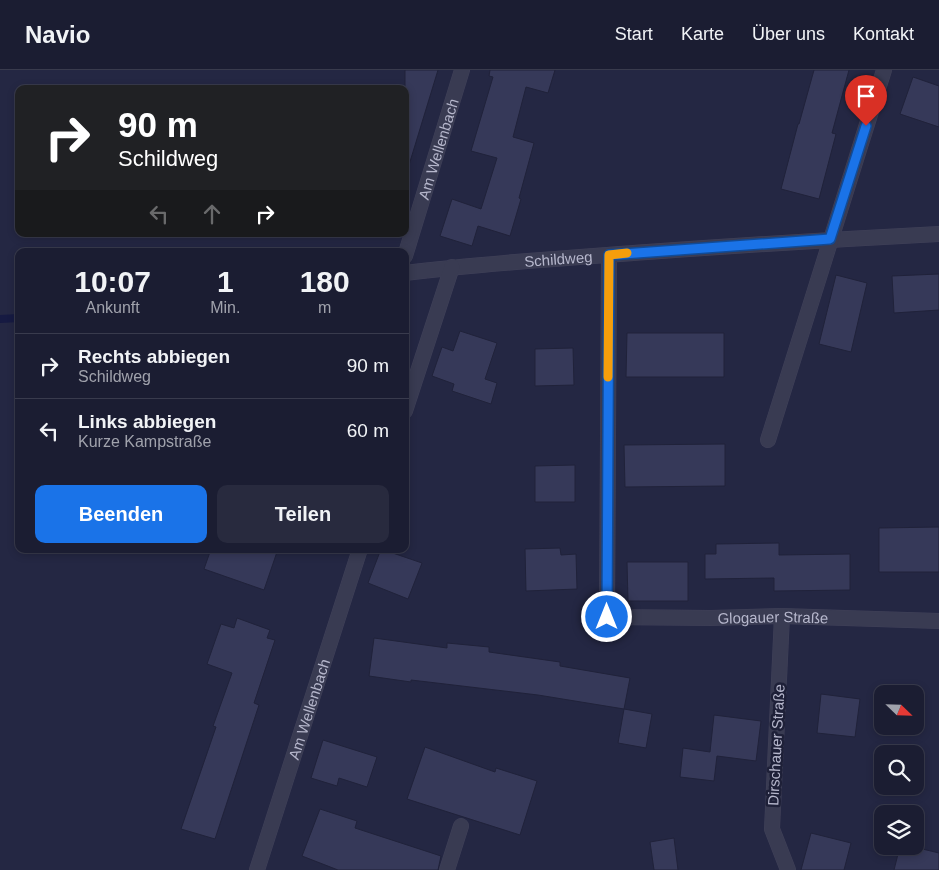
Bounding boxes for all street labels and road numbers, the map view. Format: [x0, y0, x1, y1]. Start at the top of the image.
street label: Am Wellenbach [414, 96, 461, 202]
street label: Schildweg [524, 247, 593, 270]
street label: Glogauer Straße [717, 607, 829, 626]
street label: Am Wellenbach [285, 657, 333, 762]
street label: Dirschauer Straße [764, 684, 788, 806]

